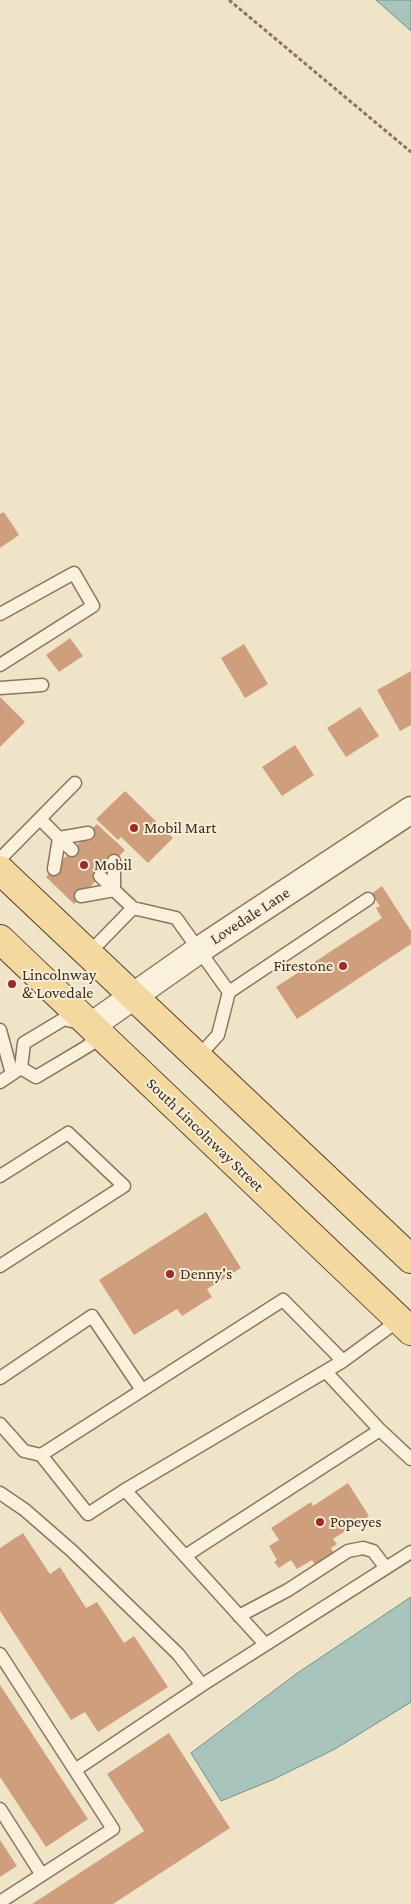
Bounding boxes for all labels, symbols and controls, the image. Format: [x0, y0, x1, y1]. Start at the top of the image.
place label: Mobil Mart [144, 818, 216, 838]
marker: Mobil Mart [128, 822, 140, 834]
place label: Mobil [94, 855, 132, 875]
marker: Mobil [78, 859, 90, 871]
street label: Lovedale Lane [207, 883, 293, 949]
place label: Firestone [274, 956, 333, 976]
marker: Firestone [337, 960, 349, 972]
place label: Lincolnway & Lovedale [22, 965, 96, 1003]
marker: Lincolnway & Lovedale [6, 978, 18, 990]
street label: South Lincolnway Street [142, 1074, 268, 1196]
place label: Denny's [180, 1264, 232, 1284]
marker: Denny's [164, 1268, 176, 1280]
place label: Popeyes [330, 1512, 382, 1532]
marker: Popeyes [314, 1516, 326, 1528]

